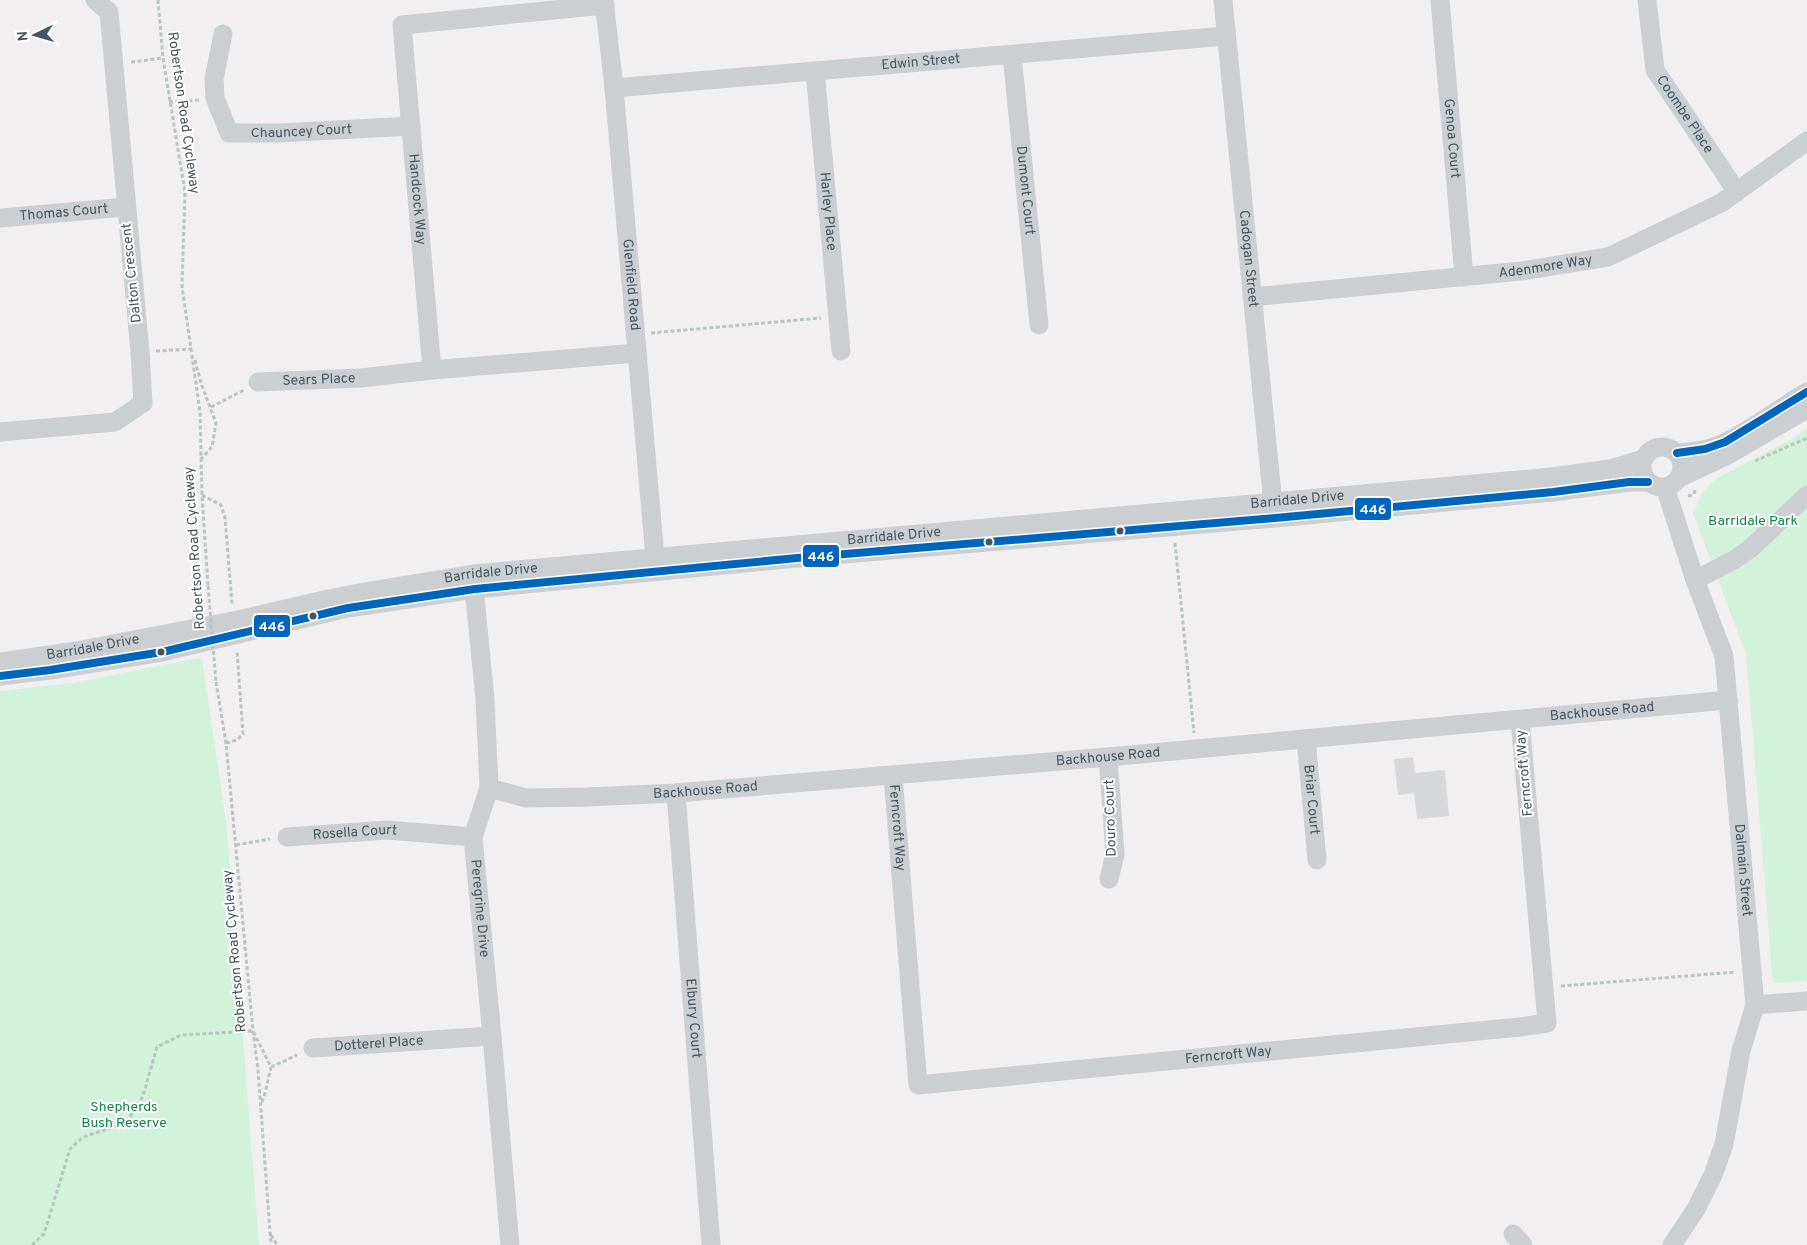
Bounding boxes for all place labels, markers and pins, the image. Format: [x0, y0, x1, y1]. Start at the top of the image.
unlabelled marker [1115, 526, 1125, 536]
unlabelled marker [984, 537, 994, 547]
unlabelled marker [308, 611, 318, 621]
unlabelled marker [156, 647, 166, 657]

